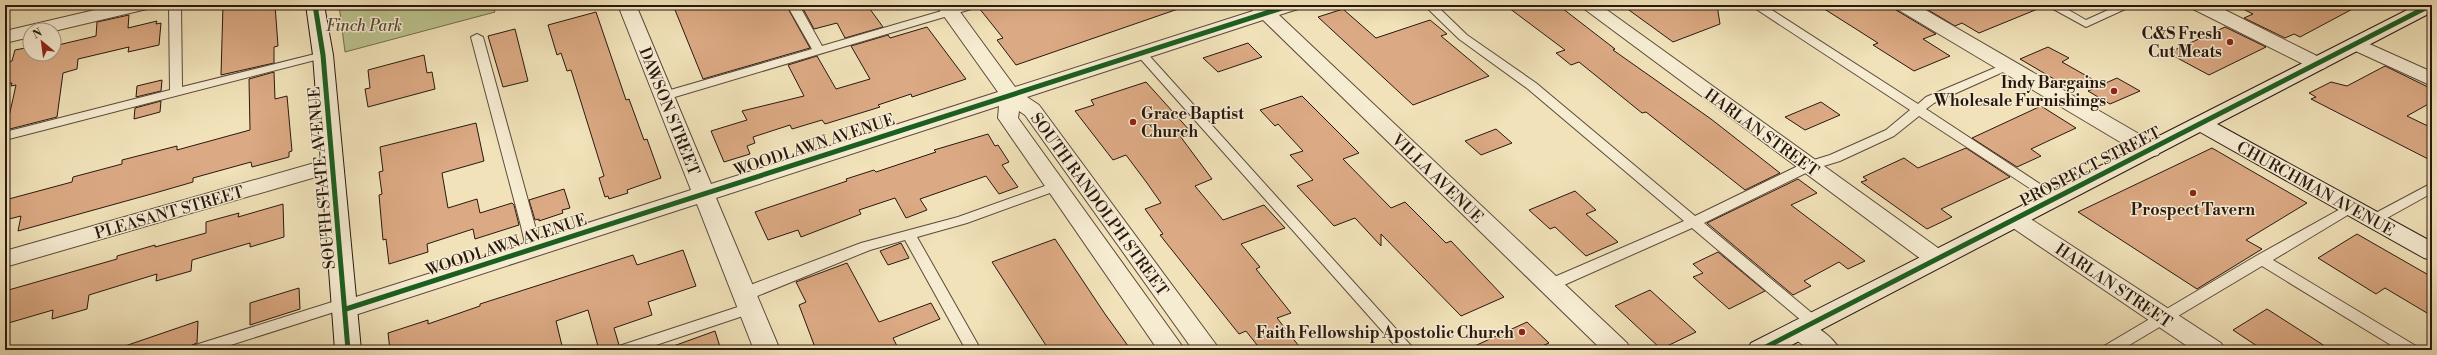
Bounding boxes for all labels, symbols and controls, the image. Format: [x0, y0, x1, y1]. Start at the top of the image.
park label: Finch Park [326, 16, 402, 36]
north arrow [22, 22, 62, 62]
place label: C&S Fresh Cut Meats [2142, 24, 2222, 62]
text: N [30, 26, 45, 42]
marker: C&S Fresh Cut Meats [2225, 37, 2235, 47]
street label: DAWSON STREET [634, 44, 704, 178]
place label: Indy Bargains Wholesale Furnishings [1933, 73, 2106, 111]
street label: HARLAN STREET [1700, 85, 1823, 181]
street label: SOUTH STATE AVENUE [304, 86, 340, 270]
marker: Indy Bargains Wholesale Furnishings [2109, 86, 2119, 96]
place label: Grace Baptist Church [1141, 104, 1244, 142]
street label: WOODLAWN AVENUE [730, 109, 897, 181]
street label: SOUTH RANDOLPH STREET [1026, 109, 1172, 300]
marker: Grace Baptist Church [1128, 117, 1138, 127]
street label: PROSPECT STREET [2017, 123, 2164, 211]
street label: VILLA AVENUE [1387, 129, 1487, 228]
street label: CHURCHMAN AVENUE [2233, 137, 2398, 241]
street label: PLEASANT STREET [92, 182, 246, 244]
marker: Prospect Tavern [2188, 188, 2198, 198]
place label: Prospect Tavern [2131, 200, 2255, 220]
street label: WOODLAWN AVENUE [422, 209, 589, 281]
street label: HARLAN STREET [2051, 239, 2176, 332]
place label: Faith Fellowship Apostolic Church [1256, 323, 1514, 343]
marker: Faith Fellowship Apostolic Church [1517, 327, 1527, 337]

